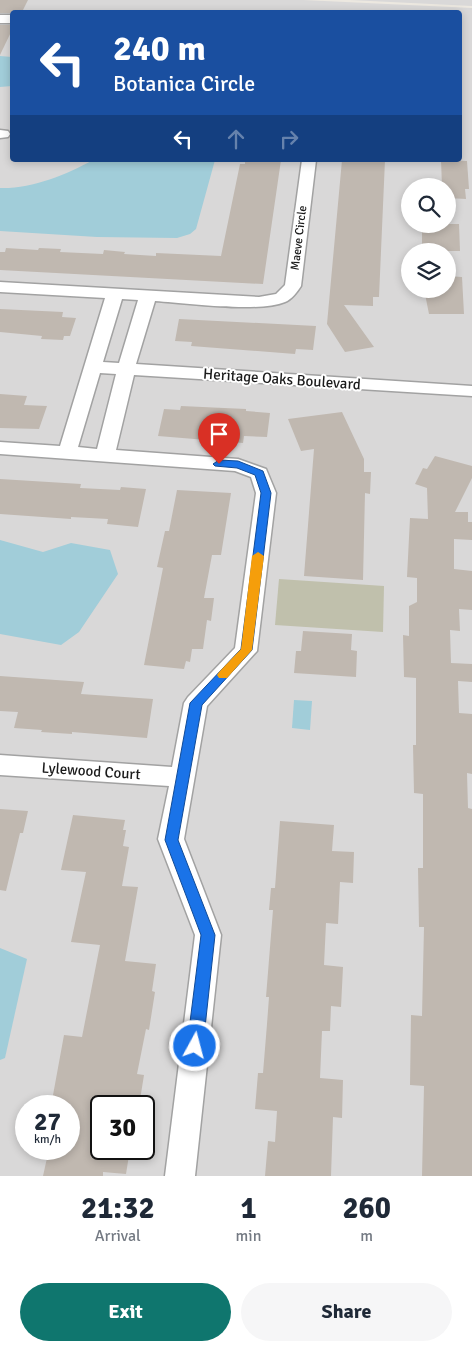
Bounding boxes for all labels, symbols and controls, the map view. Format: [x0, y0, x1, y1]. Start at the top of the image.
text: 240 m [113, 27, 206, 70]
icon: left [30, 30, 95, 95]
text: Botanica Circle [113, 70, 255, 97]
icon: left [169, 125, 197, 153]
icon: ahead [222, 125, 250, 153]
icon: right [275, 125, 303, 153]
map controls [401, 178, 456, 298]
button: search [401, 178, 456, 233]
street label: Maeve Circle [288, 205, 310, 271]
button: layers [401, 243, 456, 298]
street label: Heritage Oaks Boulevard [203, 365, 361, 393]
pin [198, 413, 240, 464]
icon: arrive [205, 420, 233, 448]
street label: Lylewood Court [41, 759, 141, 783]
position arrow [168, 1019, 220, 1071]
speed limit sign: 30 [90, 1095, 155, 1160]
text: 27 [34, 1106, 61, 1137]
text: km/h [34, 1132, 61, 1147]
text: 21:32 [81, 1190, 155, 1227]
text: 1 [240, 1190, 257, 1227]
text: 260 [342, 1190, 391, 1227]
text: Arrival [95, 1226, 141, 1246]
text: min [236, 1226, 261, 1246]
text: m [360, 1226, 373, 1246]
button: Exit [20, 1283, 231, 1341]
button: Share [241, 1283, 452, 1341]

